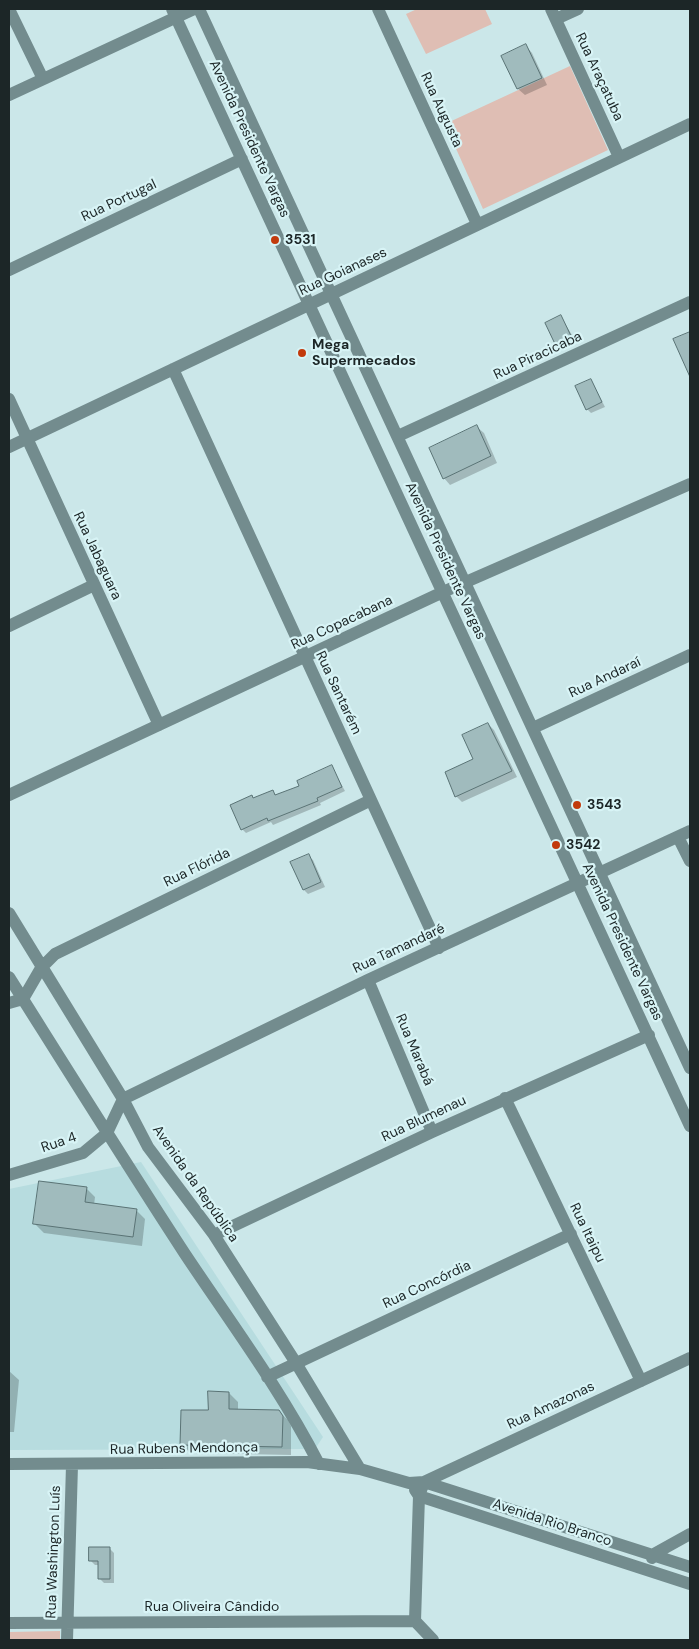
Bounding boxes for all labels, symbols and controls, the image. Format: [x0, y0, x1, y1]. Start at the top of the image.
street label: Rua Araçatuba [571, 30, 627, 124]
street label: Avenida Presidente Vargas [205, 58, 293, 220]
street label: Rua Augusta [416, 70, 466, 150]
street label: Rua Portugal [79, 176, 159, 226]
place label: 3531 [285, 232, 316, 248]
marker: 3531 [269, 234, 281, 246]
street label: Rua Goianases [296, 244, 390, 300]
street label: Rua Piracicaba [491, 328, 585, 384]
place label: Mega Supermecados [312, 337, 416, 370]
marker: Mega Supermecados [296, 347, 308, 359]
street label: Avenida Presidente Vargas [401, 480, 489, 642]
street label: Rua Jabaguara [69, 509, 125, 603]
street label: Rua Copacabana [289, 592, 395, 654]
street label: Rua Santarém [311, 649, 365, 737]
street label: Rua Andaraí [566, 654, 644, 702]
place label: 3543 [587, 797, 622, 813]
marker: 3543 [571, 799, 583, 811]
place label: 3542 [566, 837, 600, 853]
marker: 3542 [550, 839, 562, 851]
street label: Rua Flórida [161, 845, 233, 891]
street label: Avenida Presidente Vargas [578, 861, 666, 1023]
street label: Rua Tamandaré [350, 920, 448, 978]
street label: Rua Marabá [391, 1012, 437, 1088]
street label: Rua Blumenau [379, 1092, 469, 1146]
street label: Avenida da República [148, 1122, 242, 1246]
street label: Rua 4 [39, 1129, 79, 1157]
street label: Rua Itaipu [565, 1200, 609, 1266]
street label: Rua Concórdia [380, 1257, 474, 1313]
street label: Rua Amazonas [505, 1378, 597, 1434]
street label: Rua Rubens Mendonça [110, 1439, 258, 1459]
street label: Rua Washington Luís [43, 1485, 65, 1619]
street label: Avenida Rio Branco [490, 1496, 614, 1550]
street label: Rua Oliveira Cândido [145, 1599, 279, 1615]

